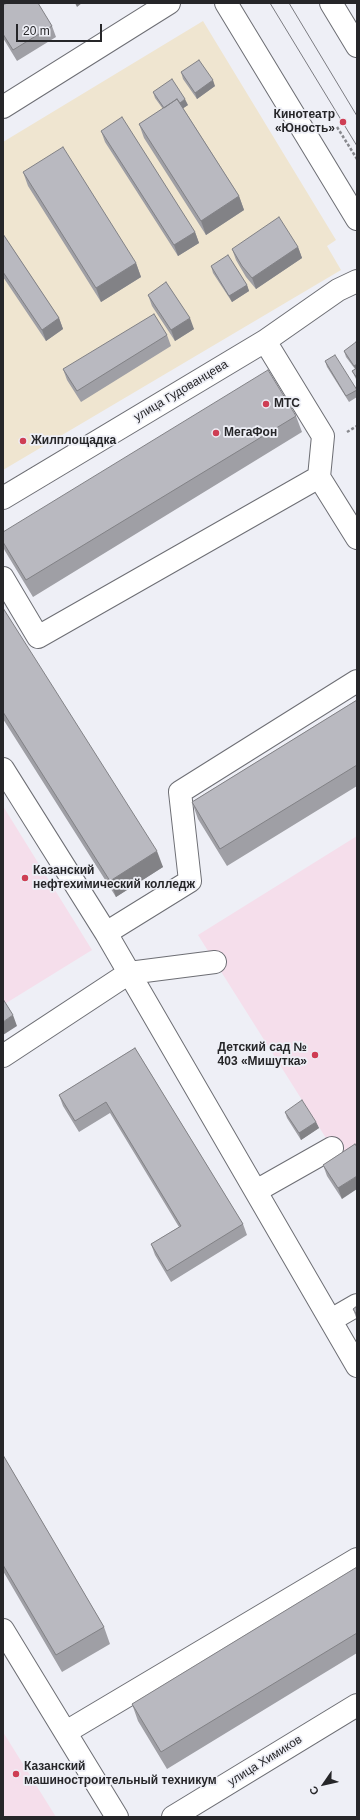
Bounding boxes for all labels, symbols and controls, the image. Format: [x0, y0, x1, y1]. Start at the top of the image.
scale bar [18, 16, 104, 42]
text: 20 m [23, 24, 50, 38]
place label: Кинотеатр «Юность» [274, 108, 335, 136]
marker: Кинотеатр «Юность» [338, 117, 348, 127]
street label: улица Гудованцева [131, 357, 231, 425]
place label: МТС [274, 397, 300, 411]
marker: МТС [261, 399, 271, 409]
place label: МегаФон [224, 426, 277, 440]
marker: МегаФон [211, 428, 221, 438]
place label: Жилплощадка [31, 434, 116, 448]
marker: Жилплощадка [18, 436, 28, 446]
place label: Казанский нефтехимический колледж [33, 864, 195, 892]
marker: Казанский нефтехимический колледж [20, 873, 30, 883]
place label: Детский сад № 403 «Мишутка» [217, 1041, 307, 1069]
marker: Детский сад № 403 «Мишутка» [310, 1050, 320, 1060]
street label: улица Химиков [225, 1733, 305, 1789]
place label: Казанский машиностроительный техникум [24, 1760, 217, 1788]
north arrow [304, 1764, 344, 1804]
marker: Казанский машиностроительный техникум [11, 1769, 21, 1779]
text: С [307, 1784, 321, 1797]

